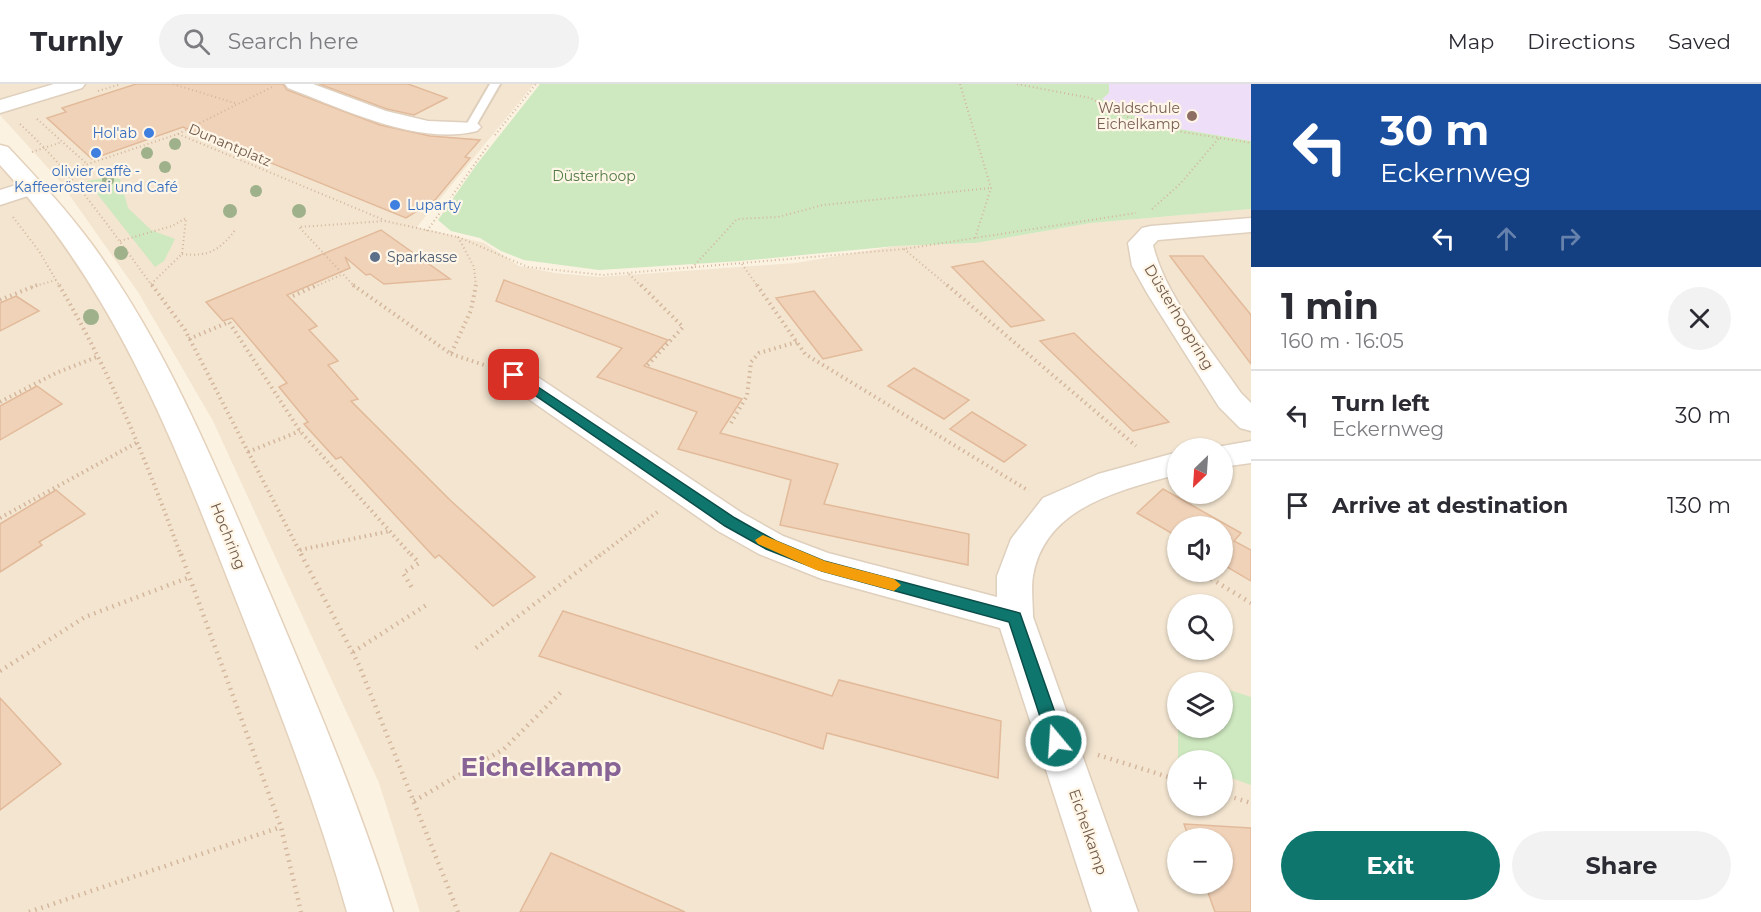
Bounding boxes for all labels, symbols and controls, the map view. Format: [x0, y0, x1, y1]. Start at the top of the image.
search box [159, 14, 579, 68]
text: Turnly [30, 24, 123, 58]
icon: search [180, 25, 213, 58]
text: Search here [228, 28, 359, 55]
text: Map [1448, 29, 1494, 54]
text: Directions [1527, 29, 1635, 54]
text: Saved [1668, 29, 1731, 54]
place label: Waldschule Eichelkamp [1097, 99, 1180, 133]
text: 30 m [1380, 104, 1489, 156]
icon: left [1281, 108, 1359, 186]
marker: Waldschule Eichelkamp [1185, 109, 1199, 123]
street label: Dunantplatz [186, 119, 274, 171]
place label: Hol'ab [92, 124, 137, 142]
marker: Hol'ab [142, 126, 156, 140]
marker: olivier caffè - Kaffeerösterei und Café [89, 146, 103, 160]
text: Eckernweg [1380, 156, 1531, 189]
place label: olivier caffè - Kaffeerösterei und Café [14, 162, 178, 196]
park label: Düsterhoop [552, 167, 636, 185]
place label: Luparty [407, 196, 461, 214]
marker: Luparty [388, 198, 402, 212]
icon: left [1427, 222, 1460, 255]
icon: ahead [1490, 222, 1523, 255]
icon: right [1553, 222, 1586, 255]
place label: Sparkasse [387, 248, 457, 266]
marker: Sparkasse [368, 250, 382, 264]
street label: Düsterhoopring [1140, 260, 1218, 373]
text: 1 min [1281, 284, 1379, 328]
button: close [1668, 287, 1731, 350]
text: 160 m · 16:05 [1281, 329, 1404, 353]
pin [488, 349, 539, 400]
icon: arrive [497, 358, 530, 391]
text: Turn left [1332, 390, 1430, 417]
icon: left [1281, 399, 1314, 432]
text: 30 m [1675, 402, 1731, 429]
text: Eckernweg [1332, 417, 1444, 441]
north arrow [1167, 438, 1233, 504]
map controls [1167, 438, 1233, 894]
icon: arrive [1281, 489, 1314, 522]
text: Arrive at destination [1332, 492, 1568, 519]
text: 130 m [1667, 492, 1731, 519]
street label: Hochring [206, 500, 250, 572]
button: sound [1167, 516, 1233, 582]
button: search [1167, 594, 1233, 660]
button: layers [1167, 672, 1233, 738]
position arrow [1024, 709, 1088, 773]
button: + [1167, 750, 1233, 816]
district label: Eichelkamp [461, 751, 621, 783]
street label: Eichelkamp [1065, 786, 1112, 877]
button: − [1167, 828, 1233, 894]
button: Exit [1281, 831, 1500, 900]
button: Share [1512, 831, 1731, 900]

